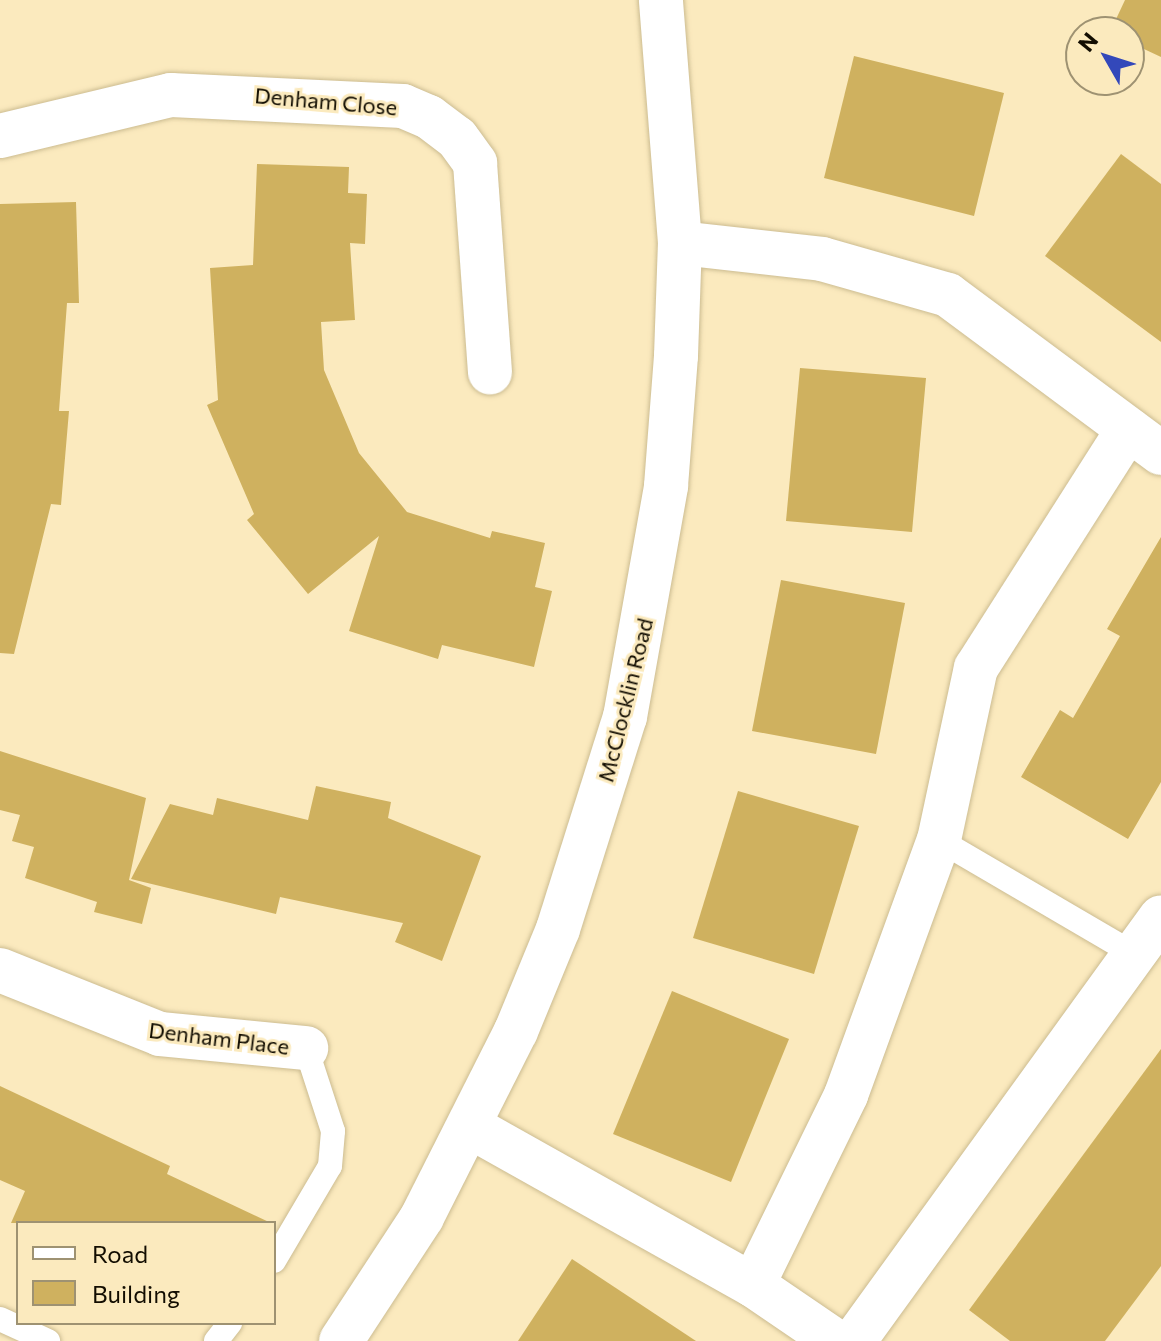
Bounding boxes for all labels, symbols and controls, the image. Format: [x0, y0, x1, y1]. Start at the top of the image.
north arrow [1065, 16, 1145, 96]
text: N [1072, 27, 1103, 57]
street label: Denham Close [254, 82, 398, 120]
street label: McClocklin Road [592, 615, 658, 785]
street label: Denham Place [147, 1016, 291, 1060]
legend [16, 1221, 276, 1325]
text: Road [92, 1239, 148, 1268]
text: Building [92, 1279, 180, 1308]

